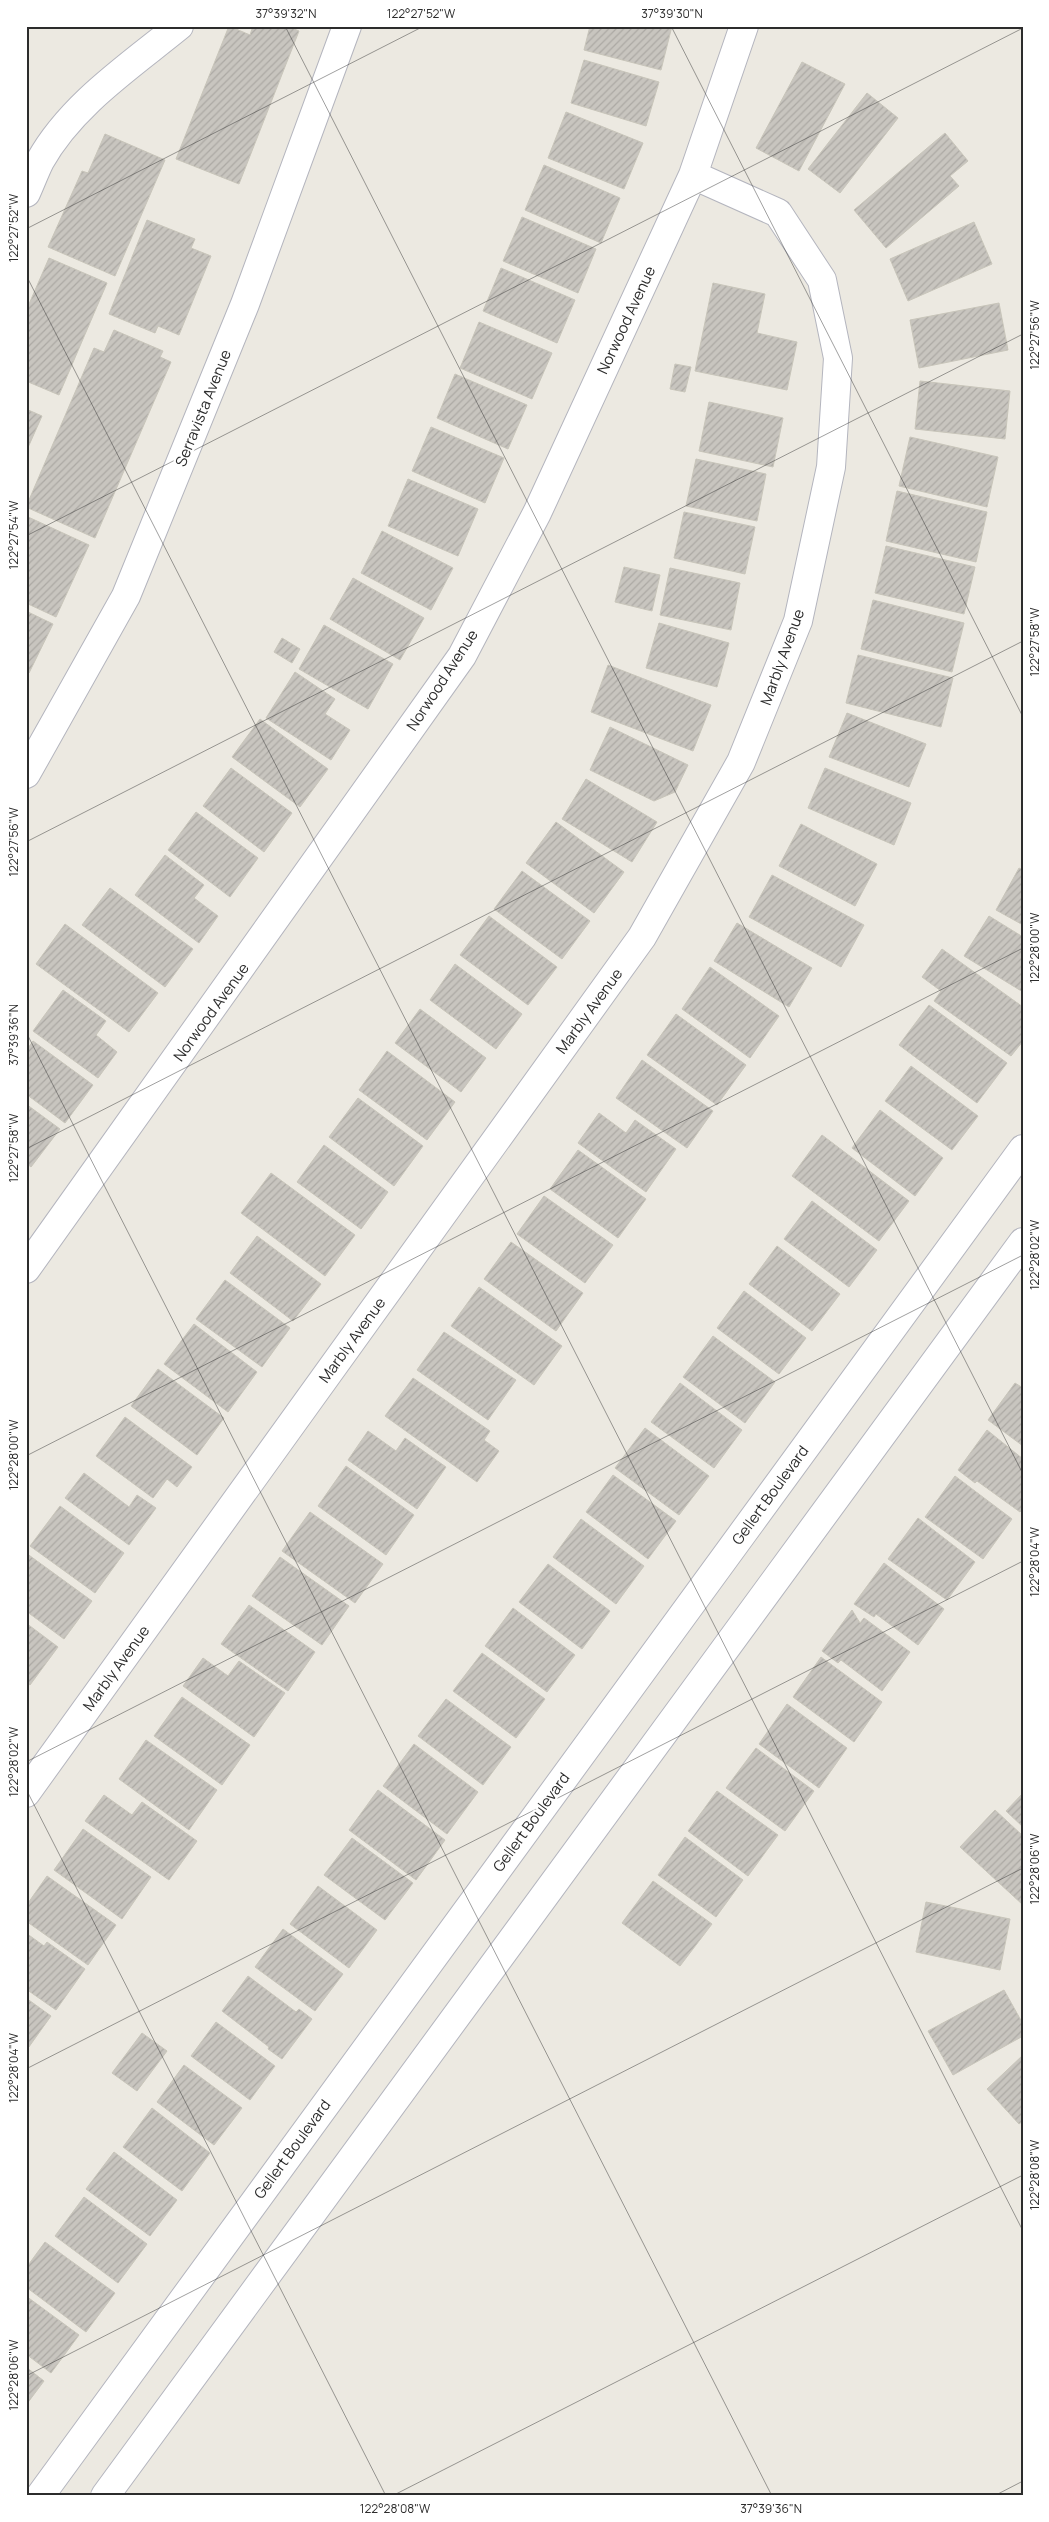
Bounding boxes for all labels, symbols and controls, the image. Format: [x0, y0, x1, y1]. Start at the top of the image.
text: 37°39'32"N [255, 5, 317, 22]
text: 122°27'52"W [387, 5, 456, 22]
text: 37°39'30"N [641, 5, 703, 22]
text: 122°27'52"W [5, 193, 22, 262]
street label: Norwood Avenue [592, 262, 660, 377]
text: 122°27'56"W [1026, 299, 1043, 370]
street label: Serravista Avenue [170, 346, 236, 470]
text: 122°27'54"W [5, 500, 22, 569]
street label: Marbly Avenue [755, 606, 809, 708]
text: 122°27'58"W [1026, 607, 1043, 677]
street label: Norwood Avenue [401, 625, 483, 735]
text: 122°27'56"W [5, 806, 22, 877]
text: 122°28'00"W [1026, 912, 1043, 983]
street label: Norwood Avenue [168, 958, 254, 1065]
street label: Marbly Avenue [551, 964, 627, 1058]
text: 37°39'36"N [5, 1004, 22, 1066]
text: 122°27'58"W [5, 1113, 22, 1183]
text: 122°28'02"W [1026, 1219, 1043, 1290]
street label: Marbly Avenue [314, 1293, 390, 1387]
text: 122°28'00"W [5, 1419, 22, 1490]
street label: Gellert Boulevard [727, 1441, 813, 1549]
text: 122°28'04"W [1026, 1526, 1043, 1597]
street label: Marbly Avenue [78, 1621, 154, 1715]
text: 122°28'02"W [5, 1726, 22, 1797]
street label: Gellert Boulevard [488, 1768, 574, 1876]
text: 122°28'06"W [1026, 1833, 1043, 1904]
text: 122°28'04"W [5, 2032, 22, 2103]
street label: Gellert Boulevard [249, 2095, 335, 2203]
text: 122°28'08"W [1026, 2139, 1043, 2210]
text: 122°28'06"W [5, 2339, 22, 2410]
text: 122°28'08"W [360, 2500, 431, 2517]
text: 37°39'36"N [740, 2500, 802, 2517]

